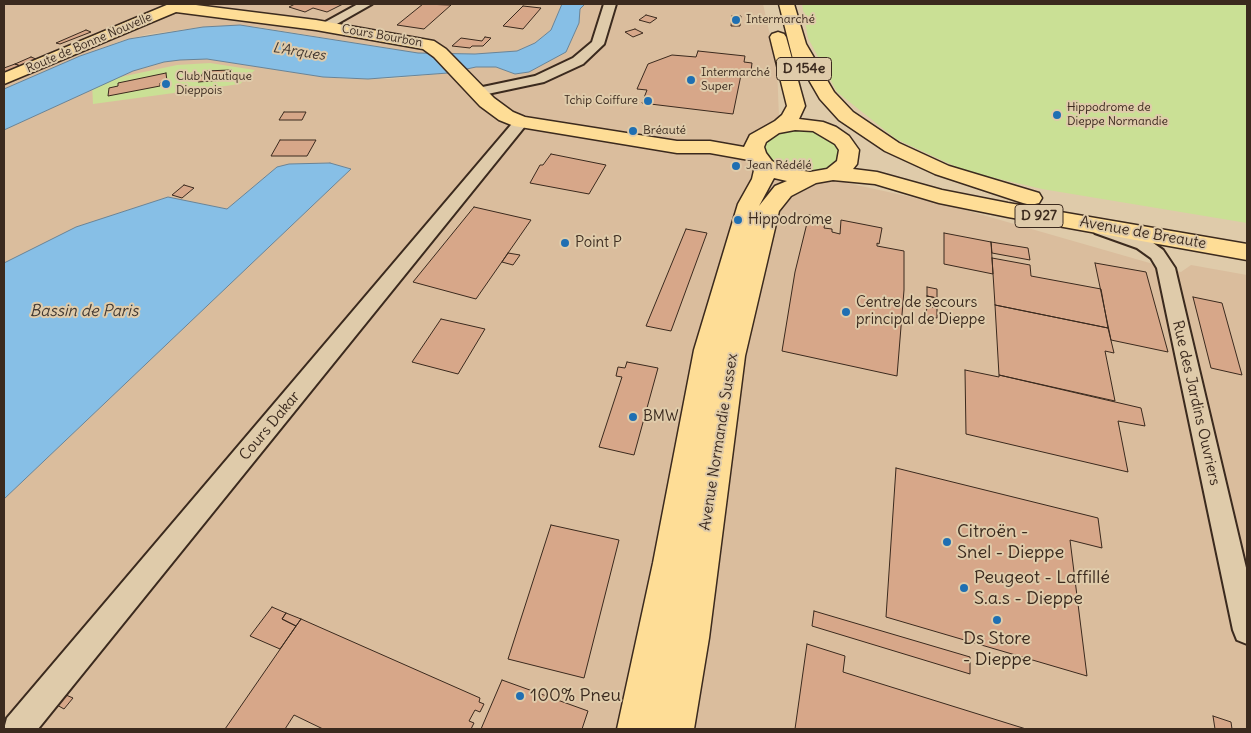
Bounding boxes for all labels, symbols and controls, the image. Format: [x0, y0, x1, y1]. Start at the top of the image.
street label: Route de Bonne Nouvelle [24, 10, 154, 76]
place label: Intermarché [746, 13, 815, 27]
marker: Intermarché [730, 14, 742, 26]
street label: Cours Bourbon [341, 22, 423, 50]
water label: L'Arques [272, 40, 326, 64]
road number: D 154e [776, 58, 832, 80]
place label: Intermarché Super [701, 66, 770, 94]
place label: Club Nautique Dieppois [176, 70, 252, 98]
marker: Intermarché Super [685, 74, 697, 86]
marker: Club Nautique Dieppois [160, 78, 172, 90]
place label: Tchip Coiffure [564, 94, 638, 108]
marker: Tchip Coiffure [642, 95, 654, 107]
place label: Hippodrome de Dieppe Normandie [1067, 101, 1168, 129]
marker: Hippodrome de Dieppe Normandie [1051, 109, 1063, 121]
place label: Bréauté [643, 124, 686, 138]
marker: Bréauté [627, 125, 639, 137]
place label: Jean Rédélé [746, 159, 812, 173]
marker: Jean Rédélé [730, 160, 742, 172]
road number: D 927 [1015, 205, 1063, 228]
place label: Hippodrome [748, 211, 832, 229]
street label: Avenue de Breaute [1078, 213, 1208, 253]
marker: Hippodrome [732, 214, 744, 226]
place label: Point P [575, 234, 622, 252]
marker: Point P [559, 237, 571, 249]
place label: Centre de secours principal de Dieppe [856, 294, 985, 329]
water label: Bassin de Paris [30, 301, 138, 321]
marker: Centre de secours principal de Dieppe [840, 306, 852, 318]
street label: Rue des Jardins Ouvriers [1168, 319, 1224, 487]
street label: Avenue Normandie Sussex [696, 352, 742, 532]
street label: Cours Dakar [236, 388, 304, 464]
place label: BMW [643, 408, 679, 426]
marker: BMW [627, 411, 639, 423]
place label: Citroën - Snel - Dieppe [957, 521, 1064, 564]
marker: Citroën - Snel - Dieppe [941, 536, 953, 548]
place label: Peugeot - Laffillé S.a.s - Dieppe [974, 567, 1110, 610]
marker: Peugeot - Laffillé S.a.s - Dieppe [958, 582, 970, 594]
marker: Ds Store - Dieppe [991, 614, 1003, 626]
place label: Ds Store - Dieppe [963, 628, 1031, 670]
place label: 100% Pneu [530, 685, 621, 707]
marker: 100% Pneu [514, 690, 526, 702]

